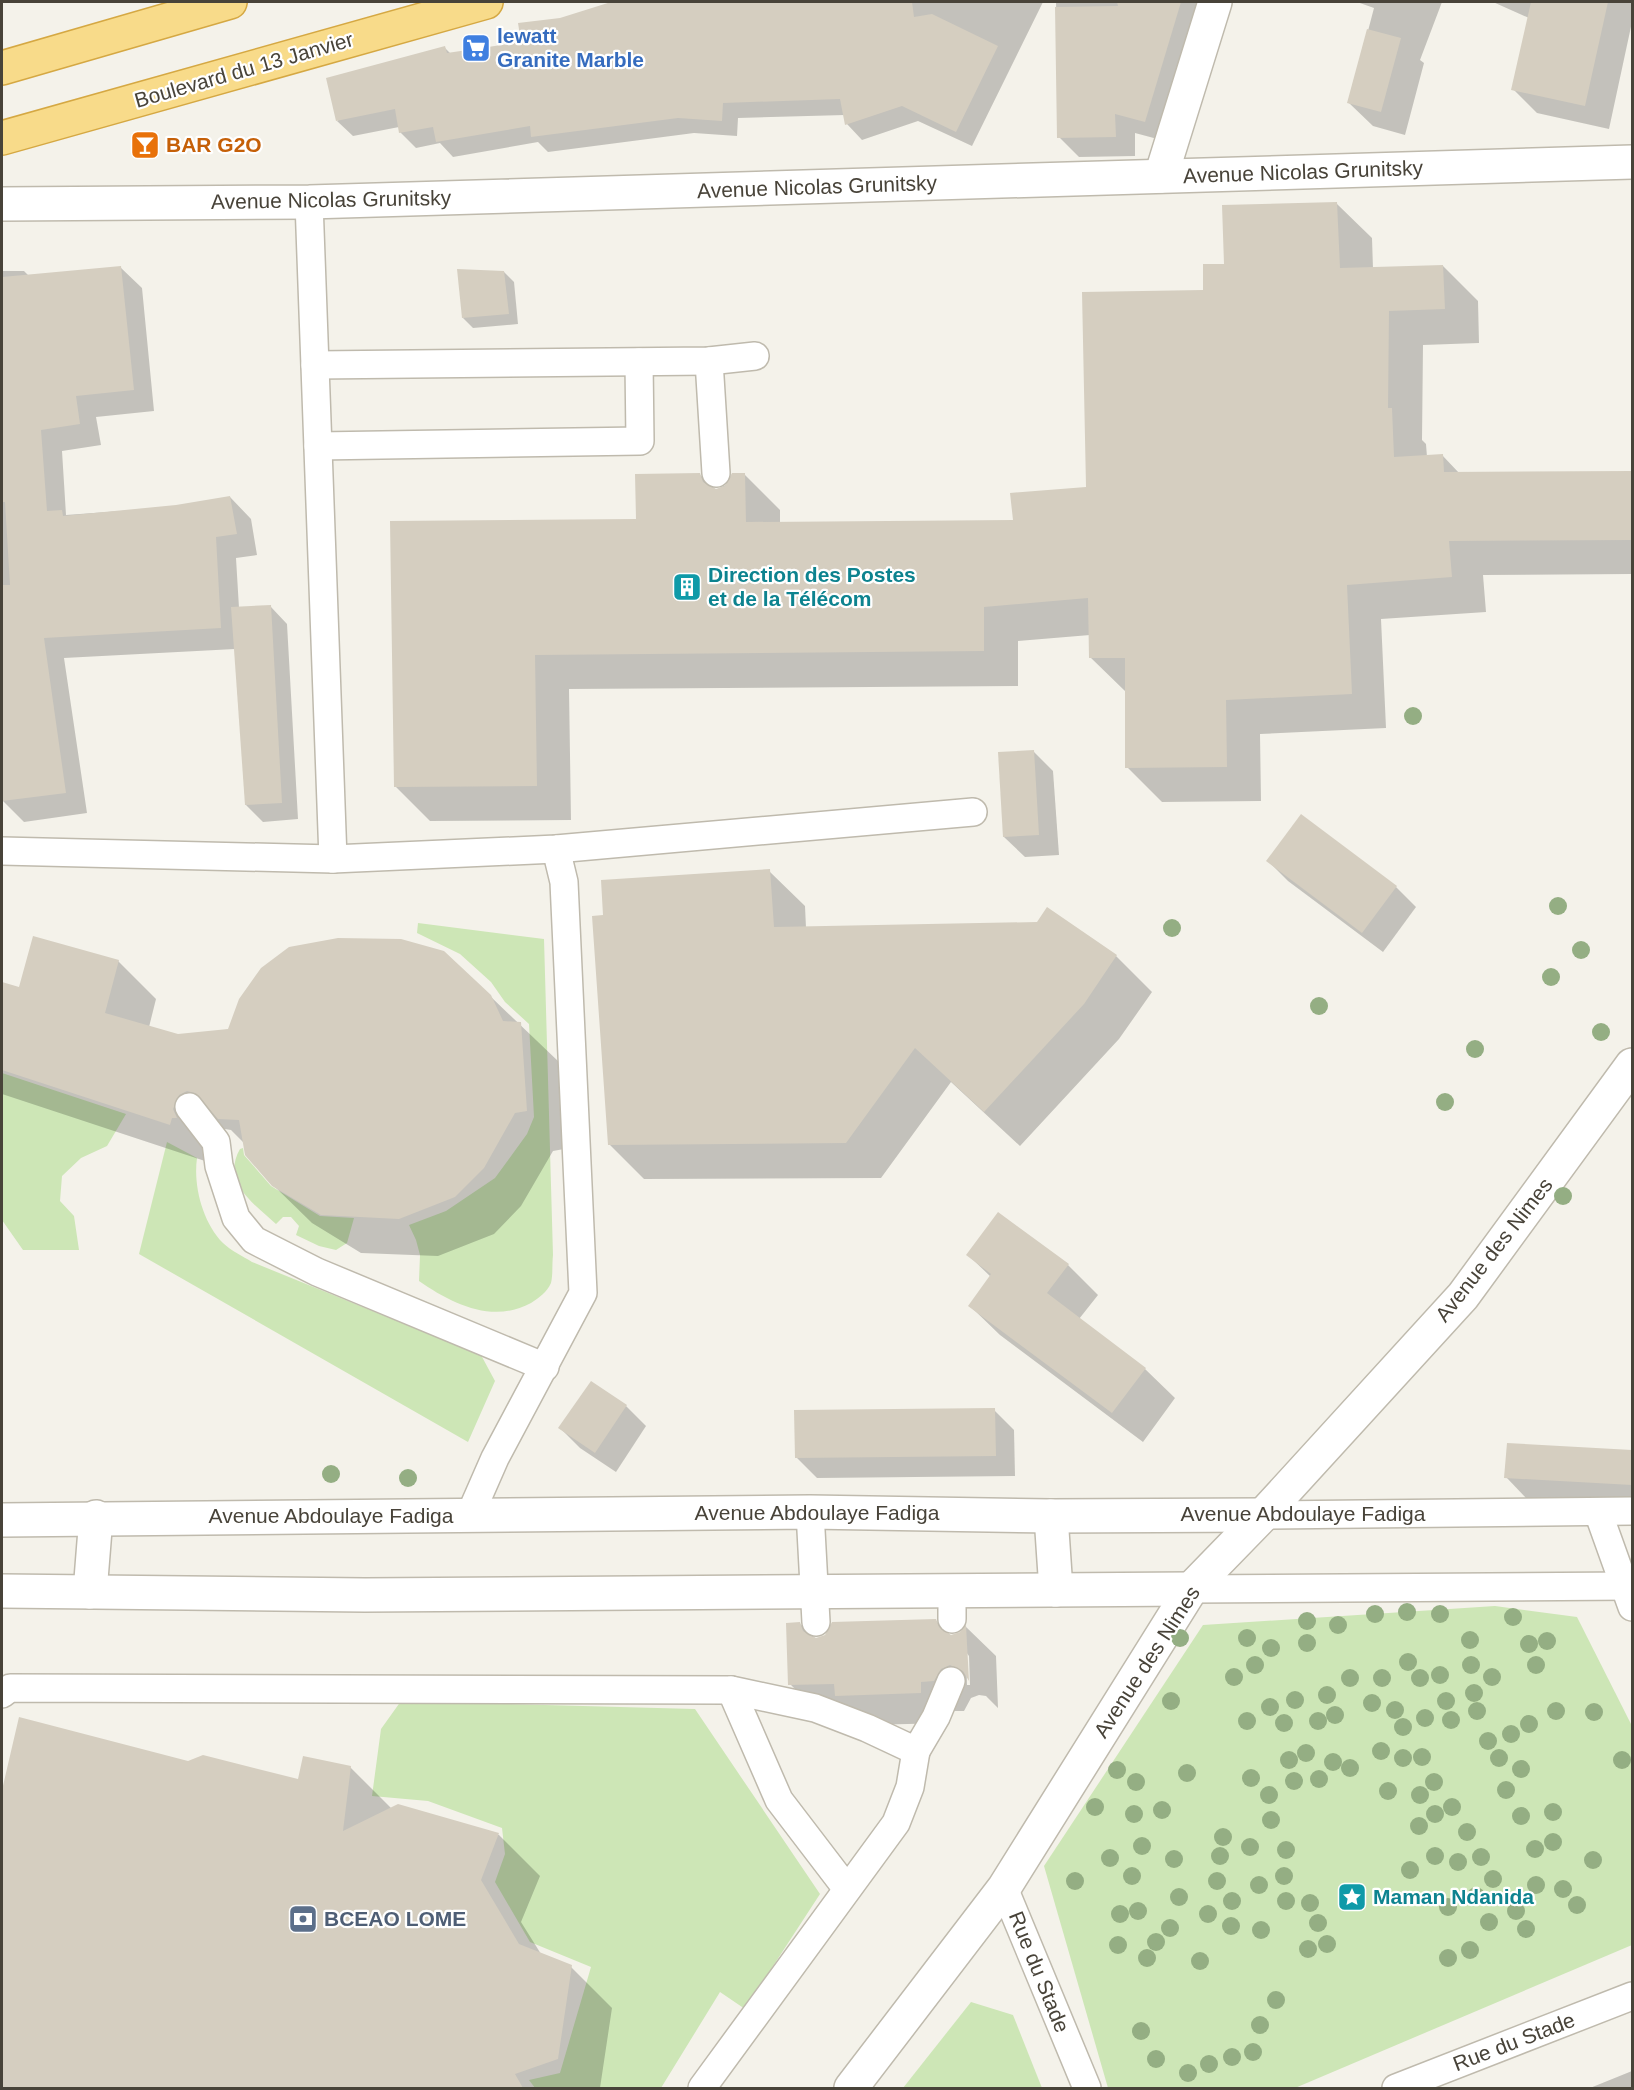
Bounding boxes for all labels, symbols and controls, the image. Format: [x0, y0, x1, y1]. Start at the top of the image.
place label: lewatt Granite Marble [497, 24, 644, 71]
street label: Boulevard du 13 Janvier [132, 27, 356, 112]
supermarket icon: lewatt Granite Marble [460, 32, 492, 64]
bar icon: BAR G2O [129, 129, 161, 161]
place label: BAR G2O [166, 133, 262, 156]
street label: Avenue Nicolas Grunitsky [1183, 156, 1424, 187]
street label: Avenue Nicolas Grunitsky [697, 171, 938, 202]
street label: Avenue Nicolas Grunitsky [211, 186, 452, 213]
place label: Direction des Postes et de la Télécom [708, 563, 916, 610]
building icon: Direction des Postes et de la Télécom [671, 571, 703, 603]
street label: Avenue des Nimes [1430, 1173, 1557, 1326]
street label: Avenue Abdoulaye Fadiga [695, 1501, 940, 1524]
street label: Avenue Abdoulaye Fadiga [1181, 1502, 1426, 1525]
street label: Avenue Abdoulaye Fadiga [209, 1504, 454, 1527]
street label: Avenue des Nimes [1089, 1582, 1204, 1742]
place icon: Maman Ndanida [1336, 1881, 1368, 1913]
place label: Maman Ndanida [1373, 1885, 1534, 1908]
bank icon: BCEAO LOME [287, 1903, 319, 1935]
place label: BCEAO LOME [324, 1907, 466, 1930]
street label: Rue du Stade [1005, 1908, 1074, 2036]
street label: Rue du Stade [1450, 2008, 1578, 2075]

